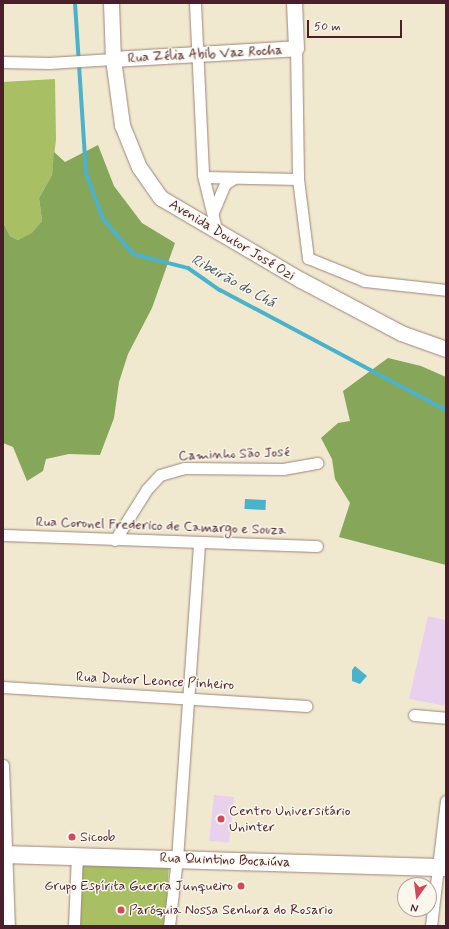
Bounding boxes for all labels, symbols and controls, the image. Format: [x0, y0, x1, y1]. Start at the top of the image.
scale bar [309, 12, 404, 38]
text: 50 m [314, 19, 341, 35]
street label: Rua Zélia Abib Vaz Rocha [127, 42, 283, 66]
street label: Avenida Doutor José Ozi [167, 197, 297, 283]
water label: Ribeirão do Chá [186, 251, 280, 313]
street label: Caminho São José [178, 444, 290, 464]
street label: Rua Coronel Frederico de Camargo e Souza [35, 513, 287, 539]
street label: Rua Doutor Leonce Pinheiro [76, 669, 234, 693]
place label: Centro Universitário Uninter [229, 803, 350, 836]
marker: Centro Universitário Uninter [216, 814, 226, 824]
place label: Sicoob [80, 829, 115, 845]
marker: Sicoob [67, 832, 77, 842]
street label: Rua Quintino Bocaiúva [160, 849, 290, 871]
north arrow [397, 877, 437, 917]
place label: Grupo Espírita Guerra Junqueiro [46, 878, 233, 894]
marker: Grupo Espírita Guerra Junqueiro [236, 881, 246, 891]
text: N [409, 900, 420, 915]
place label: Paróquia Nossa Senhora do Rosario [129, 902, 333, 918]
marker: Paróquia Nossa Senhora do Rosario [116, 905, 126, 915]

